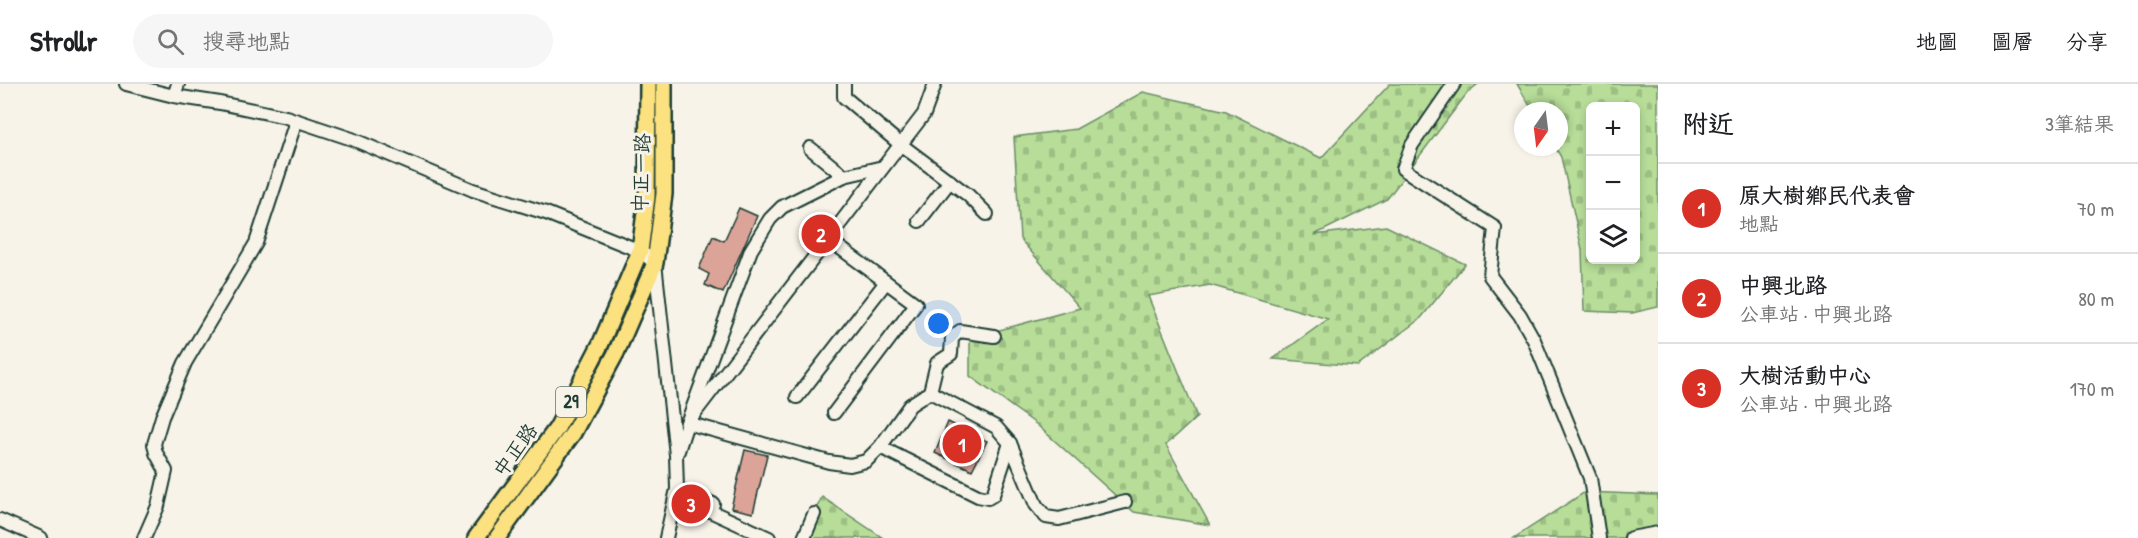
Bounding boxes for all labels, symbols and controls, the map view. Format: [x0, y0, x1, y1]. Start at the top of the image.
search box [133, 14, 553, 68]
text: Strollr [30, 22, 97, 60]
icon: search [154, 25, 187, 58]
text: 搜尋地點 [202, 26, 290, 56]
text: 地圖 [1916, 27, 1958, 56]
text: 圖層 [1991, 27, 2033, 56]
text: 分享 [2066, 27, 2108, 56]
north arrow [1514, 102, 1568, 156]
map controls [1586, 102, 1640, 264]
button: + [1586, 102, 1640, 156]
text: 附近 [1682, 106, 1734, 141]
text: 3筆結果 [2045, 110, 2114, 137]
street label: 中正一路 [626, 132, 655, 213]
button: − [1586, 156, 1640, 210]
text: 原大樹鄉民代表會 [1739, 180, 1915, 210]
text: 1 [1698, 195, 1705, 222]
text: 70 m [2077, 195, 2114, 222]
button: layers [1586, 210, 1640, 264]
text: 地點 [1739, 210, 1779, 237]
pin: 2 [802, 212, 840, 256]
text: 中興北路 [1739, 270, 1827, 300]
text: 2 [1697, 285, 1706, 312]
text: 80 m [2078, 285, 2114, 312]
text: 公車站 · 中興北路 [1739, 300, 1892, 327]
your location [924, 309, 953, 338]
text: 大樹活動中心 [1739, 360, 1871, 390]
text: 3 [1697, 375, 1706, 402]
text: 170 m [2070, 375, 2114, 402]
road number: 29 [556, 387, 586, 417]
text: 公車站 · 中興北路 [1739, 390, 1892, 417]
street label: 中正路 [486, 417, 544, 482]
pin: 1 [942, 422, 982, 466]
pin: 3 [672, 482, 710, 526]

